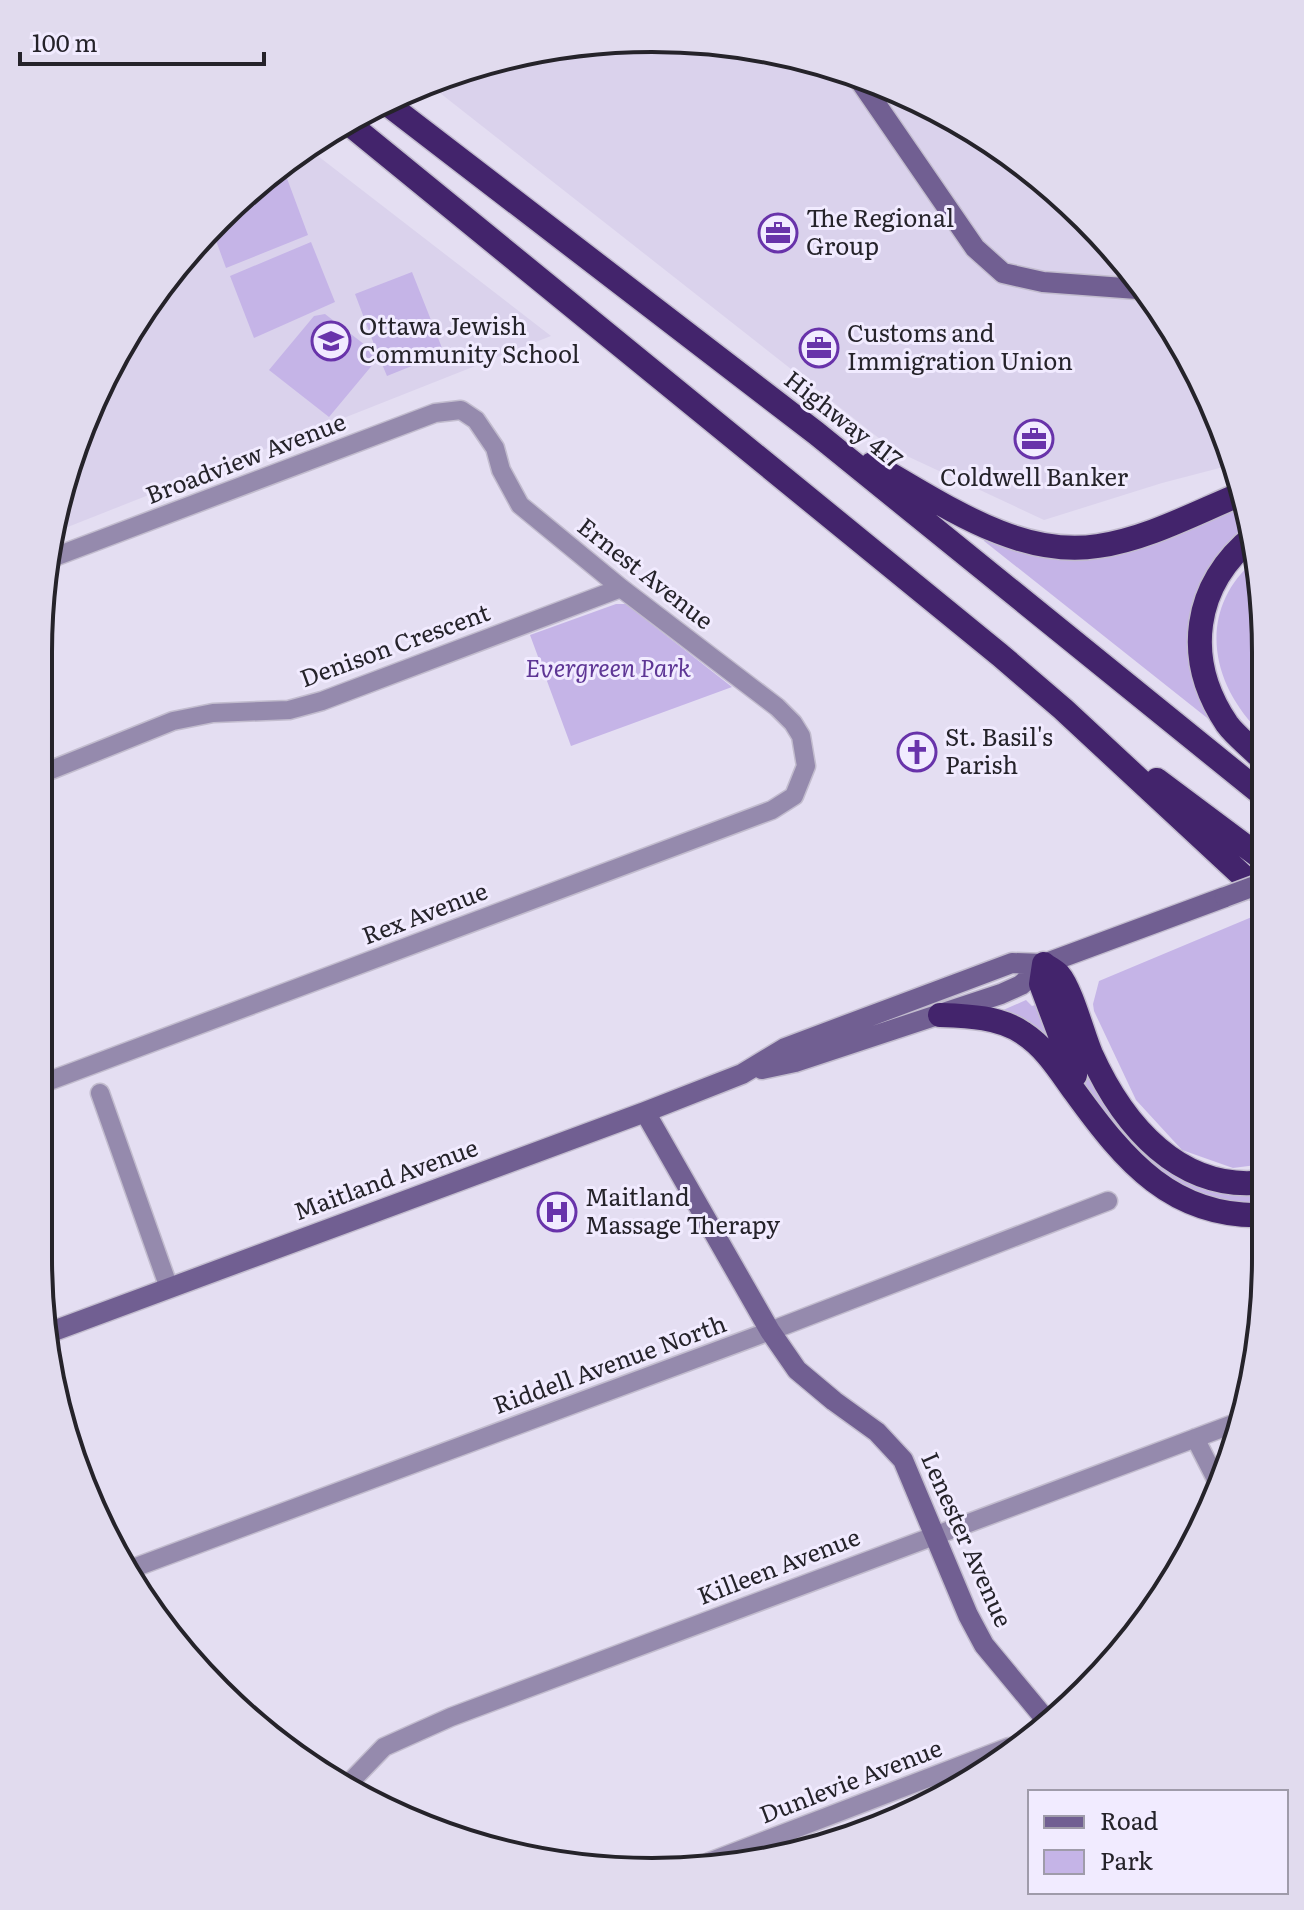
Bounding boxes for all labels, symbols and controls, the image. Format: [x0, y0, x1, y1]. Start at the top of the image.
scale bar [20, 16, 264, 66]
text: 100 m [32, 24, 98, 59]
place label: The Regional Group [806, 199, 954, 262]
office icon: The Regional Group [757, 212, 799, 254]
place label: Ottawa Jewish Community School [359, 307, 580, 370]
place label: Customs and Immigration Union [847, 314, 1073, 377]
school or university icon: Ottawa Jewish Community School [310, 320, 352, 362]
office icon: Customs and Immigration Union [798, 327, 840, 369]
street label: Highway 417 [778, 361, 911, 475]
street label: Broadview Avenue [140, 402, 350, 511]
office icon: Coldwell Banker [1013, 418, 1055, 460]
place label: Coldwell Banker [940, 458, 1129, 493]
street label: Ernest Avenue [571, 508, 722, 636]
street label: Denison Crescent [294, 593, 494, 694]
park label: Evergreen Park [525, 649, 692, 684]
place label: St. Basil's Parish [945, 718, 1053, 781]
church icon: St. Basil's Parish [896, 731, 938, 773]
street label: Rex Avenue [356, 872, 492, 952]
street label: Maitland Avenue [288, 1128, 482, 1227]
place label: Maitland Massage Therapy [585, 1178, 780, 1241]
hospital icon: Maitland Massage Therapy [536, 1191, 578, 1233]
street label: Riddell Avenue North [488, 1304, 731, 1421]
street label: Lenester Avenue [914, 1446, 1023, 1632]
street label: Killeen Avenue [692, 1518, 864, 1612]
street label: Dunlevie Avenue [754, 1729, 947, 1831]
legend [1028, 1790, 1288, 1894]
text: Road [1100, 1802, 1159, 1837]
text: Park [1100, 1842, 1153, 1877]

